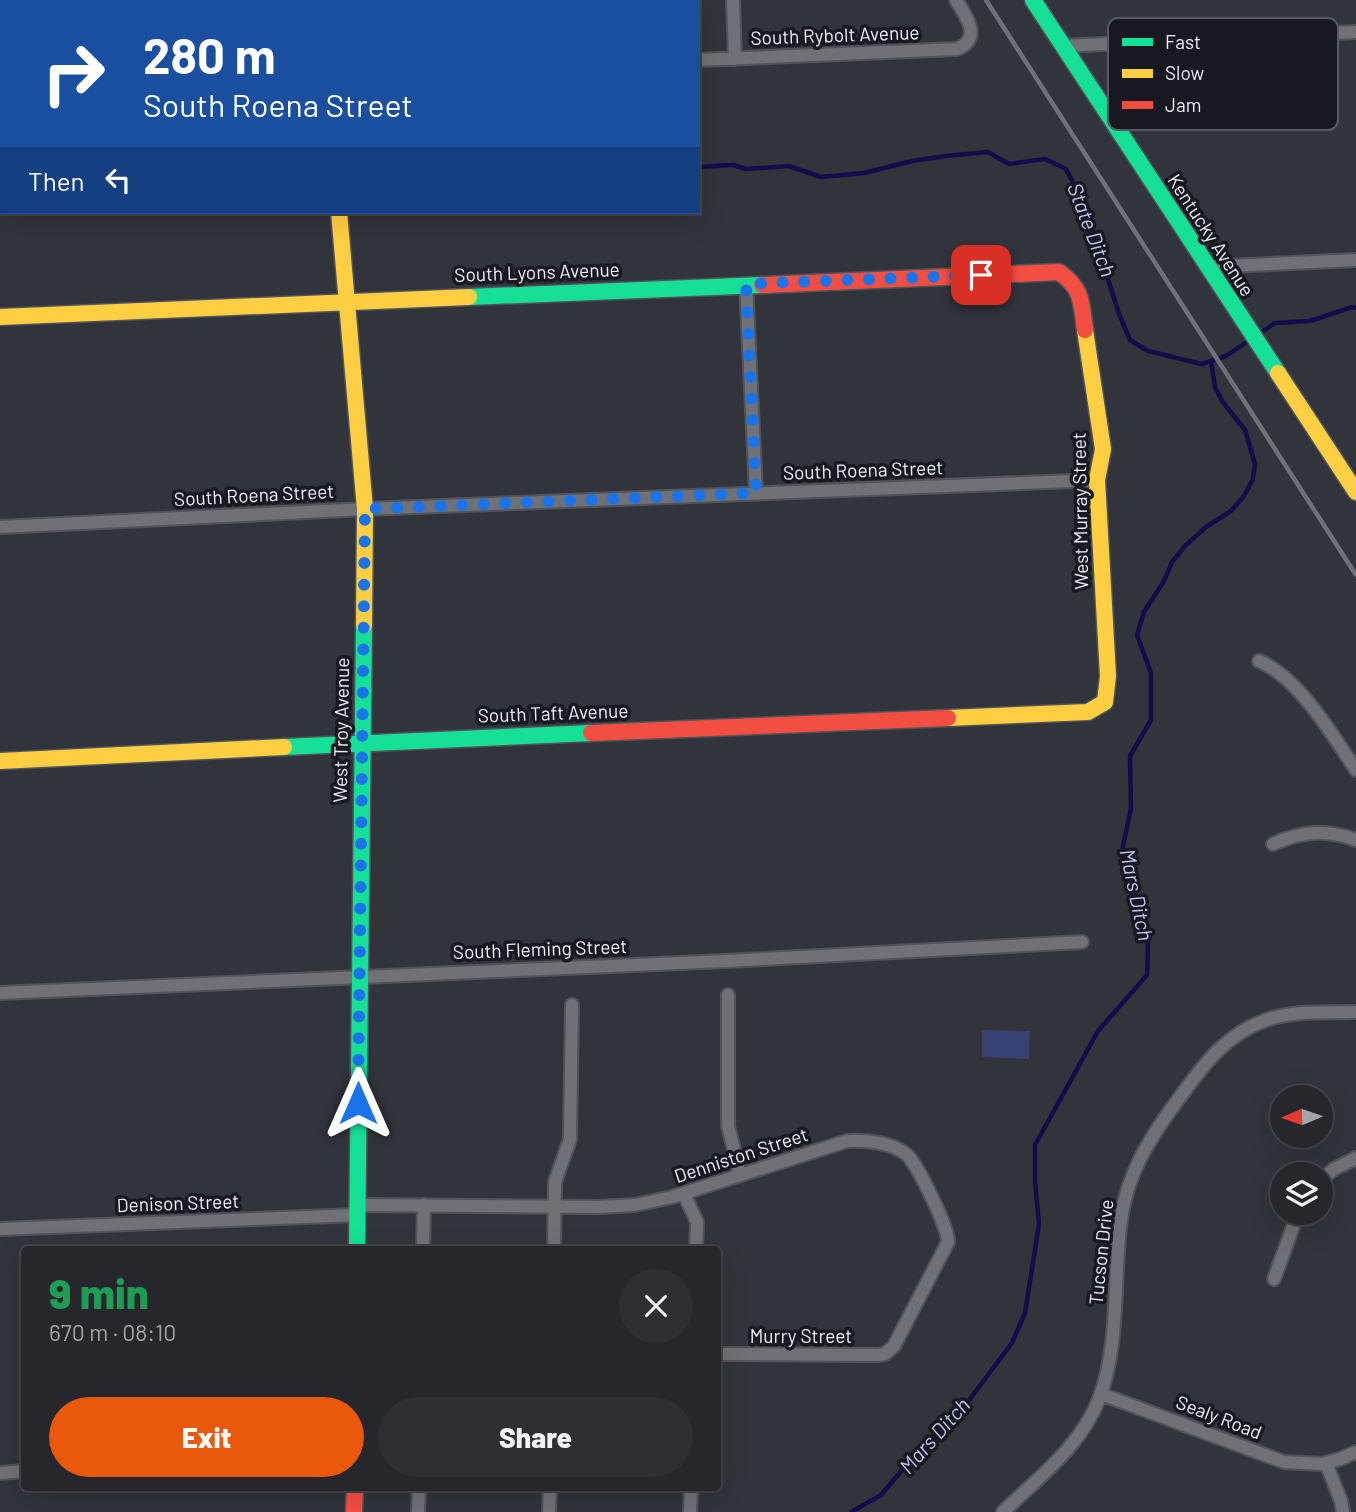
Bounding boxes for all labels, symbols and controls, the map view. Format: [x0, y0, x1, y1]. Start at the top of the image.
legend [1108, 18, 1338, 130]
street label: South Rybolt Avenue [750, 20, 920, 49]
text: 280 m [143, 25, 276, 84]
icon: right [28, 28, 119, 119]
text: Fast [1165, 30, 1201, 53]
text: Slow [1165, 61, 1204, 84]
text: South Roena Street [143, 85, 413, 123]
text: Jam [1165, 93, 1201, 116]
icon: left [99, 161, 137, 199]
text: Then [28, 165, 85, 196]
street label: Kentucky Avenue [1163, 169, 1259, 300]
water label: State Ditch [1063, 179, 1122, 280]
pin [951, 245, 1011, 305]
icon: arrive [962, 256, 1000, 294]
street label: South Lyons Avenue [454, 257, 620, 286]
street label: West Murray Street [1067, 432, 1092, 590]
street label: South Roena Street [782, 455, 943, 484]
street label: South Roena Street [173, 479, 335, 510]
street label: West Troy Avenue [328, 657, 353, 803]
street label: South Taft Avenue [477, 698, 629, 727]
water label: Mars Ditch [1116, 846, 1159, 943]
street label: South Fleming Street [452, 934, 628, 963]
position arrow [321, 1066, 395, 1140]
north arrow [1270, 1085, 1334, 1148]
map controls [1270, 1085, 1333, 1225]
street label: Denniston Street [671, 1122, 811, 1187]
button: layers [1270, 1162, 1333, 1225]
street label: Denison Street [116, 1189, 240, 1216]
street label: Tucson Drive [1084, 1198, 1117, 1306]
text: 9 min [49, 1267, 149, 1317]
button: close [619, 1269, 693, 1343]
text: 670 m · 08:10 [49, 1318, 176, 1346]
street label: Murry Street [750, 1324, 852, 1347]
street label: Sealy Road [1173, 1390, 1265, 1443]
water label: Mars Ditch [893, 1392, 974, 1478]
button: Exit [49, 1397, 364, 1477]
button: Share [378, 1397, 693, 1477]

